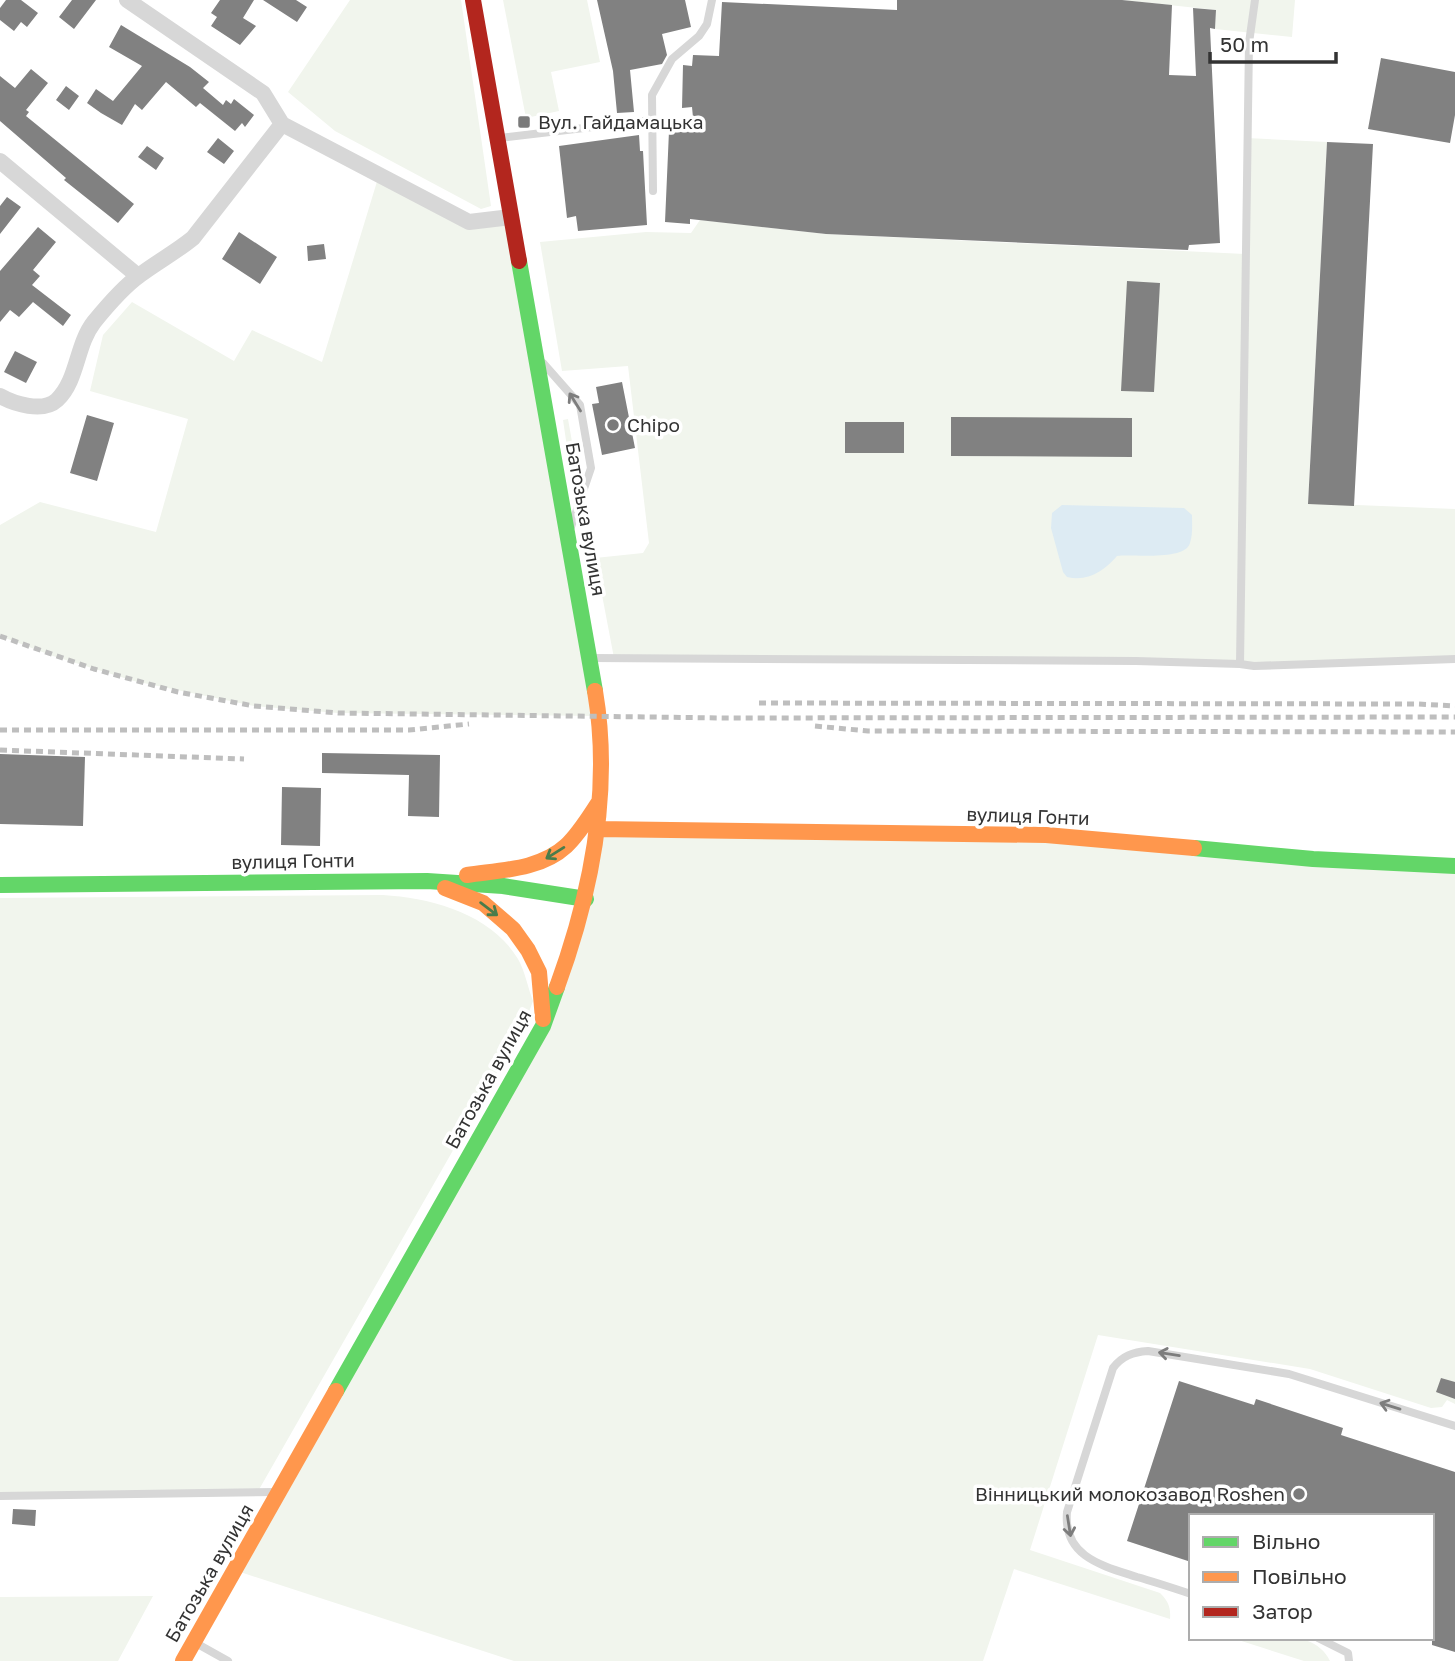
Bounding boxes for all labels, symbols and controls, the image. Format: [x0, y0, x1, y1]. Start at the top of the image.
scale bar [1210, 21, 1336, 65]
text: 50 m [1220, 31, 1269, 57]
place label: Вул. Гайдамацька [538, 110, 704, 133]
marker: Вул. Гайдамацька [516, 114, 532, 130]
one-way arrow [568, 392, 582, 412]
place label: Chipo [627, 413, 680, 436]
marker: Chipo [605, 417, 621, 433]
street label: Батозька вулиця [562, 440, 611, 598]
street label: вулиця Гонти [966, 802, 1090, 829]
one-way arrow [546, 845, 565, 860]
street label: вулиця Гонти [231, 848, 355, 873]
one-way arrow [479, 902, 498, 916]
street label: Батозька вулиця [440, 1005, 535, 1153]
one-way arrow [1158, 1347, 1181, 1360]
one-way arrow [1379, 1399, 1401, 1412]
place label: Вінницький молокозавод Roshen [975, 1482, 1285, 1505]
marker: Вінницький молокозавод Roshen [1291, 1486, 1307, 1502]
street label: Батозька вулиця [160, 1499, 258, 1646]
one-way arrow [1063, 1514, 1076, 1537]
legend [1189, 1514, 1434, 1640]
text: Вільно [1252, 1528, 1320, 1554]
text: Повільно [1252, 1563, 1347, 1589]
text: Затор [1252, 1598, 1313, 1624]

